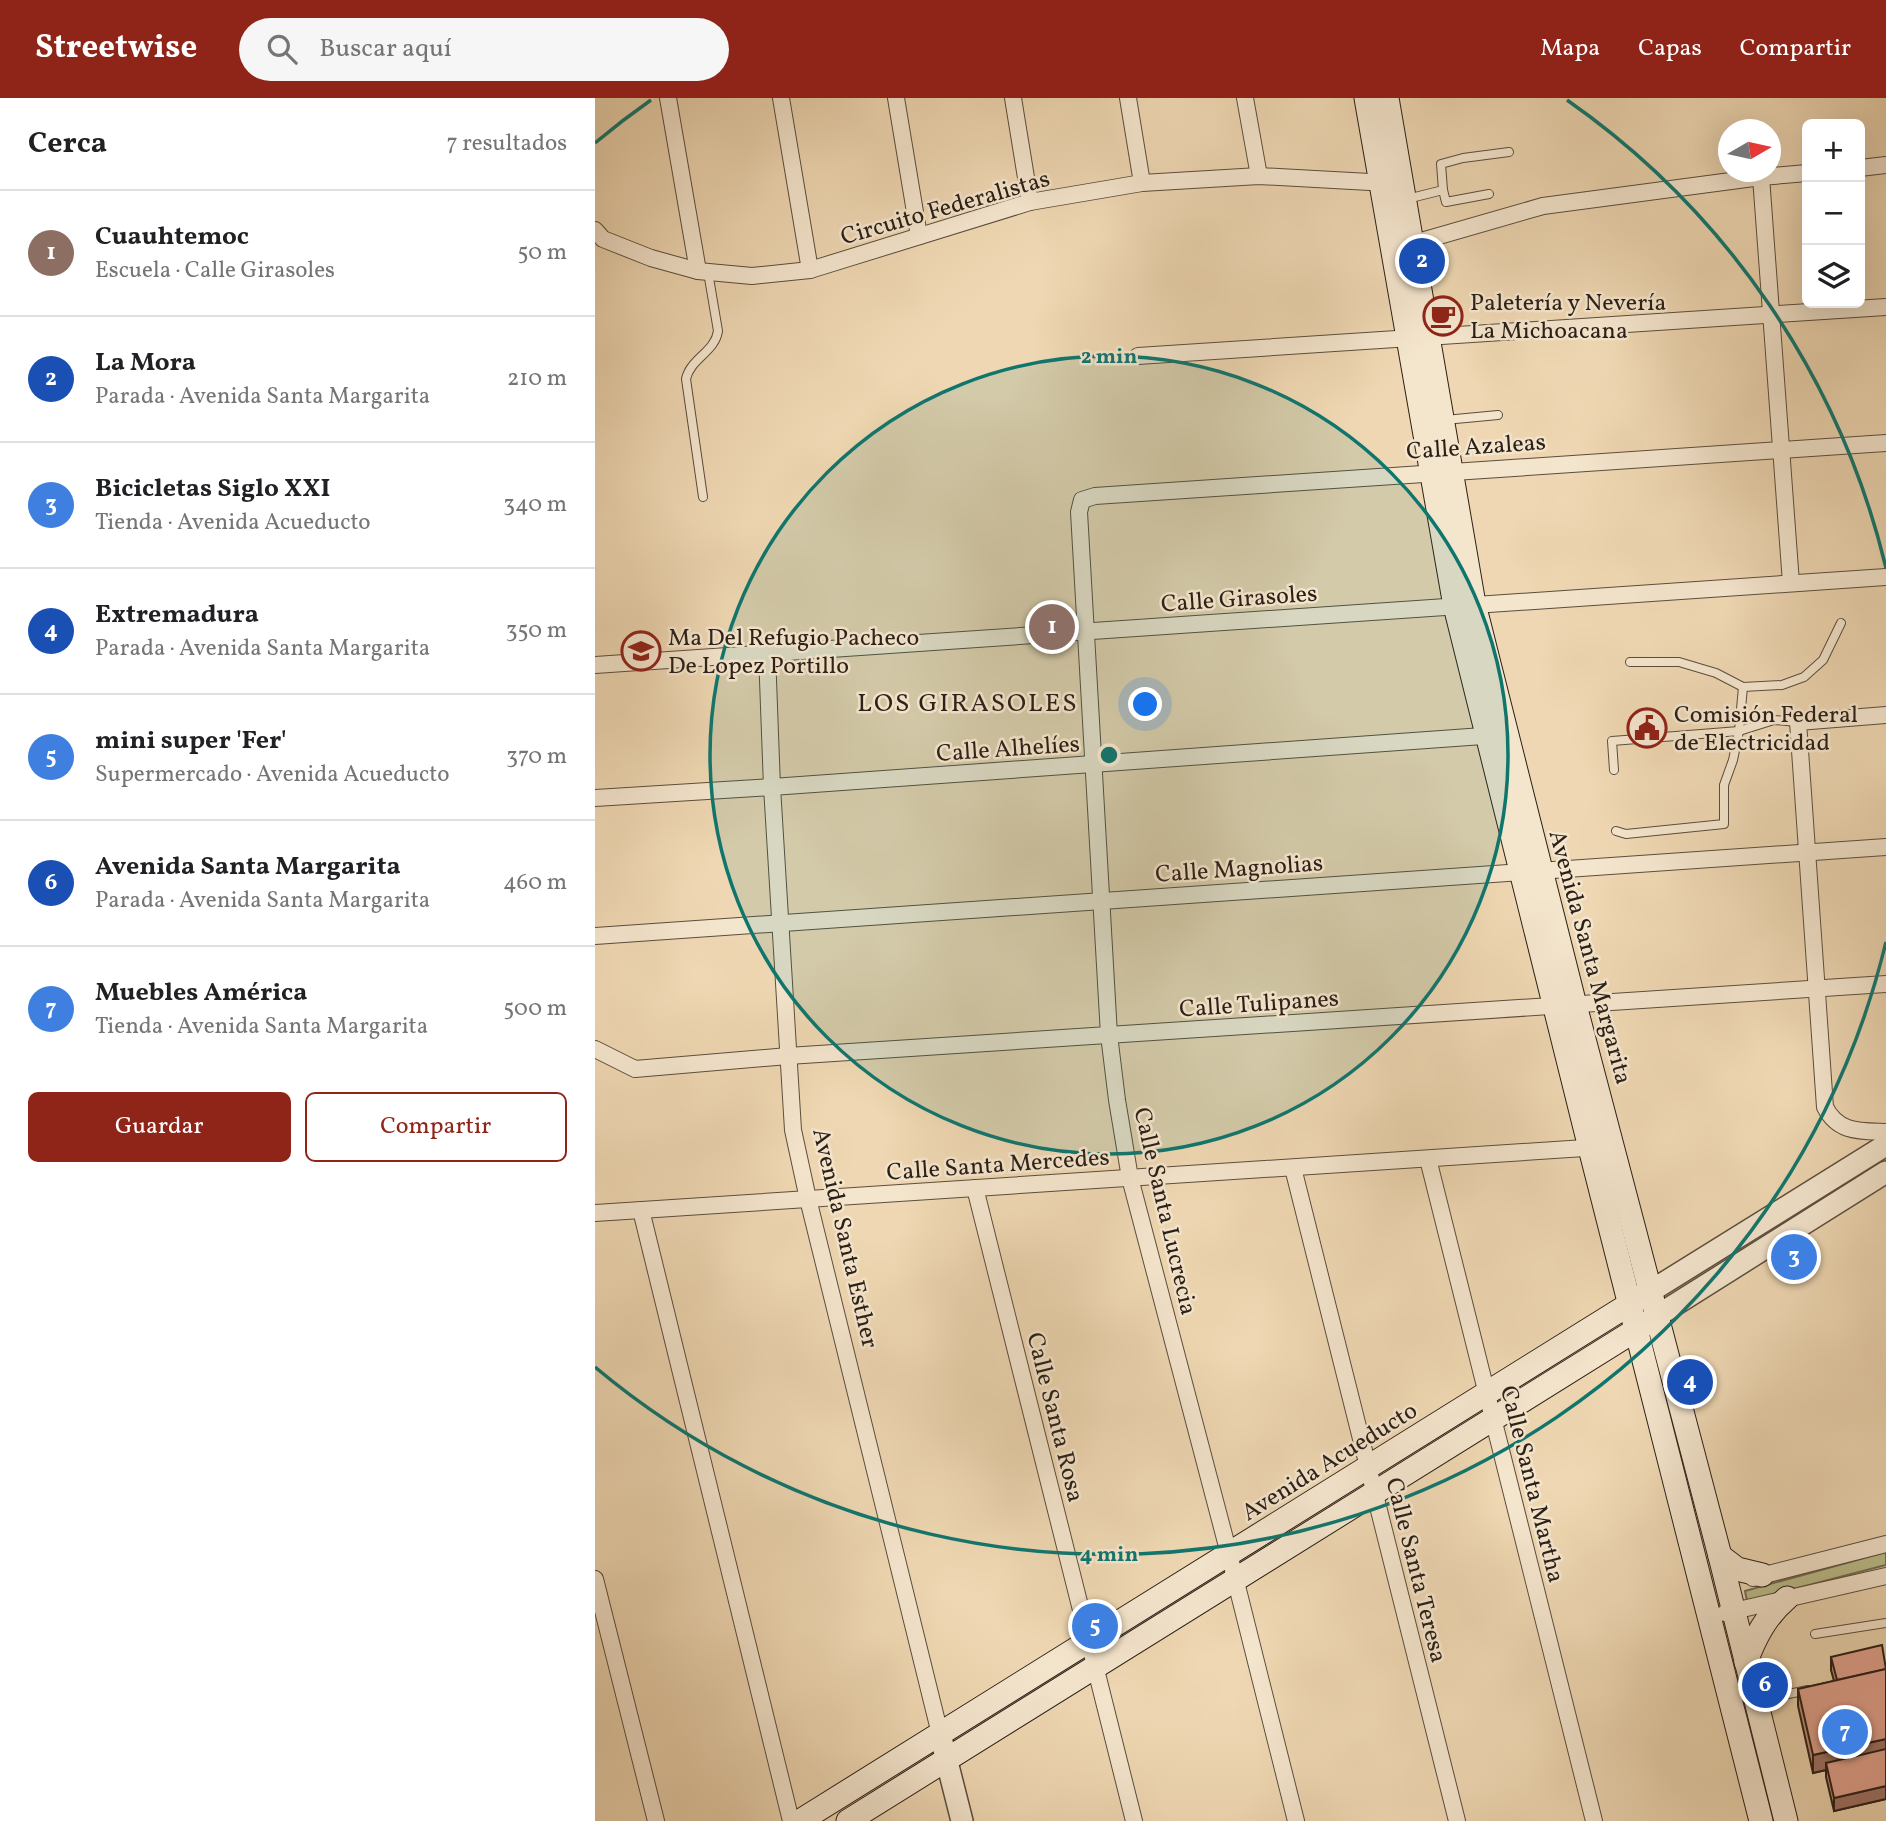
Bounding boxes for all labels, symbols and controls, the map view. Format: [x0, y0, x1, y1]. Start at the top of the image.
search box [239, 18, 729, 81]
text: Streetwise [35, 26, 197, 72]
icon: search [263, 30, 301, 68]
text: Buscar aquí [319, 31, 452, 67]
text: Mapa [1540, 32, 1600, 66]
text: Capas [1638, 32, 1702, 66]
text: Compartir [1740, 32, 1851, 66]
north arrow [1718, 119, 1781, 182]
map controls [1802, 119, 1865, 308]
button: + [1802, 119, 1865, 182]
text: Cerca [28, 123, 107, 165]
text: 7 resultados [446, 128, 567, 160]
street label: Circuito Federalistas [837, 163, 1054, 255]
button: − [1802, 182, 1865, 245]
text: Cuauhtemoc [95, 219, 249, 255]
pin: 2 [1399, 235, 1445, 287]
text: 1 [46, 237, 56, 269]
text: 50 m [518, 237, 567, 269]
button: layers [1802, 245, 1865, 308]
text: Escuela · Calle Girasoles [95, 255, 335, 287]
place label: Paletería y Nevería La Michoacana [1470, 287, 1666, 349]
cafe icon: Paletería y Nevería La Michoacana [1422, 295, 1464, 337]
text: 2 min [1081, 343, 1137, 372]
text: La Mora [95, 345, 196, 381]
text: 2 [45, 363, 57, 395]
text: 210 m [507, 363, 567, 395]
text: Parada · Avenida Santa Margarita [95, 381, 430, 413]
street label: Calle Azaleas [1405, 426, 1547, 470]
text: Bicicletas Siglo XXI [95, 471, 330, 507]
text: 3 [45, 489, 57, 521]
text: 340 m [503, 489, 567, 521]
text: Tienda · Avenida Acueducto [95, 507, 371, 539]
street label: Calle Girasoles [1160, 578, 1318, 622]
text: Extremadura [95, 597, 259, 633]
pin: 1 [1029, 601, 1075, 653]
text: 4 [44, 615, 58, 647]
text: 350 m [506, 615, 567, 647]
place label: Ma Del Refugio Pacheco De Lopez Portillo [668, 622, 919, 684]
school or university icon: Ma Del Refugio Pacheco De Lopez Portillo [620, 630, 662, 672]
text: Parada · Avenida Santa Margarita [95, 633, 430, 665]
district label: LOS GIRASOLES [857, 686, 1079, 722]
your location [1128, 687, 1162, 721]
place label: Comisión Federal de Electricidad [1674, 699, 1858, 761]
public building icon: Comisión Federal de Electricidad [1626, 707, 1668, 749]
text: mini super 'Fer' [95, 723, 287, 759]
street label: Calle Alhelíes [935, 728, 1081, 772]
text: 5 [45, 741, 57, 773]
text: 370 m [506, 741, 567, 773]
centre of rings [1097, 743, 1121, 767]
text: Supermercado · Avenida Acueducto [95, 759, 449, 791]
street label: Avenida Santa Margarita [1539, 827, 1639, 1088]
street label: Calle Magnolias [1154, 847, 1324, 893]
text: Avenida Santa Margarita [95, 849, 401, 885]
text: 6 [45, 867, 57, 899]
text: 460 m [503, 867, 567, 899]
text: Parada · Avenida Santa Margarita [95, 885, 430, 917]
text: Muebles América [95, 975, 307, 1011]
street label: Calle Tulipanes [1178, 982, 1340, 1028]
text: 7 [46, 993, 57, 1025]
text: 500 m [503, 993, 567, 1025]
text: Tienda · Avenida Santa Margarita [95, 1011, 428, 1043]
button: Guardar [28, 1092, 291, 1162]
button: Compartir [305, 1092, 567, 1162]
street label: Calle Santa Lucrecia [1124, 1104, 1204, 1319]
street label: Avenida Santa Esther [802, 1125, 886, 1352]
street label: Calle Santa Mercedes [885, 1141, 1111, 1191]
pin: 3 [1771, 1231, 1817, 1283]
street label: Calle Santa Rosa [1017, 1329, 1092, 1506]
pin: 4 [1667, 1356, 1713, 1408]
street label: Calle Santa Martha [1490, 1382, 1572, 1587]
street label: Avenida Acueducto [1235, 1395, 1425, 1531]
street label: Calle Santa Teresa [1376, 1474, 1454, 1667]
text: 4 min [1080, 1541, 1138, 1570]
pin: 5 [1072, 1600, 1118, 1652]
pin: 6 [1742, 1659, 1788, 1711]
pin: 7 [1822, 1706, 1868, 1758]

